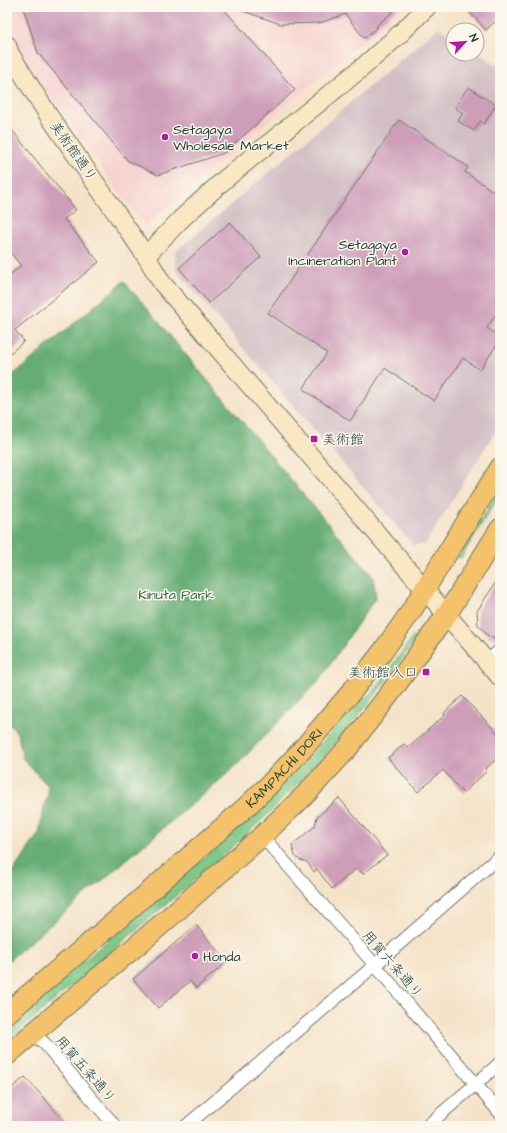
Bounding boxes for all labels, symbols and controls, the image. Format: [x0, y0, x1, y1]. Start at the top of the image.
north arrow [445, 22, 485, 62]
text: N [465, 31, 482, 44]
street label: 美術館通り [45, 117, 101, 186]
place label: Setagaya Wholesale Market [173, 120, 289, 156]
marker: Setagaya Wholesale Market [160, 132, 170, 142]
place label: Setagaya Incineration Plant [288, 235, 397, 271]
marker: Setagaya Incineration Plant [400, 247, 410, 257]
place label: 美術館 [322, 430, 364, 450]
marker: 美術館 [309, 434, 319, 444]
park label: Kinuta Park [138, 585, 214, 605]
place label: 美術館入口 [348, 663, 418, 683]
marker: 美術館入口 [421, 667, 431, 677]
street label: KAMPACHI DORI [242, 724, 327, 813]
street label: 用賀六条通り [357, 926, 427, 1003]
place label: Honda [203, 947, 241, 967]
marker: Honda [190, 951, 200, 961]
street label: 用賀五条通り [50, 1031, 120, 1108]

